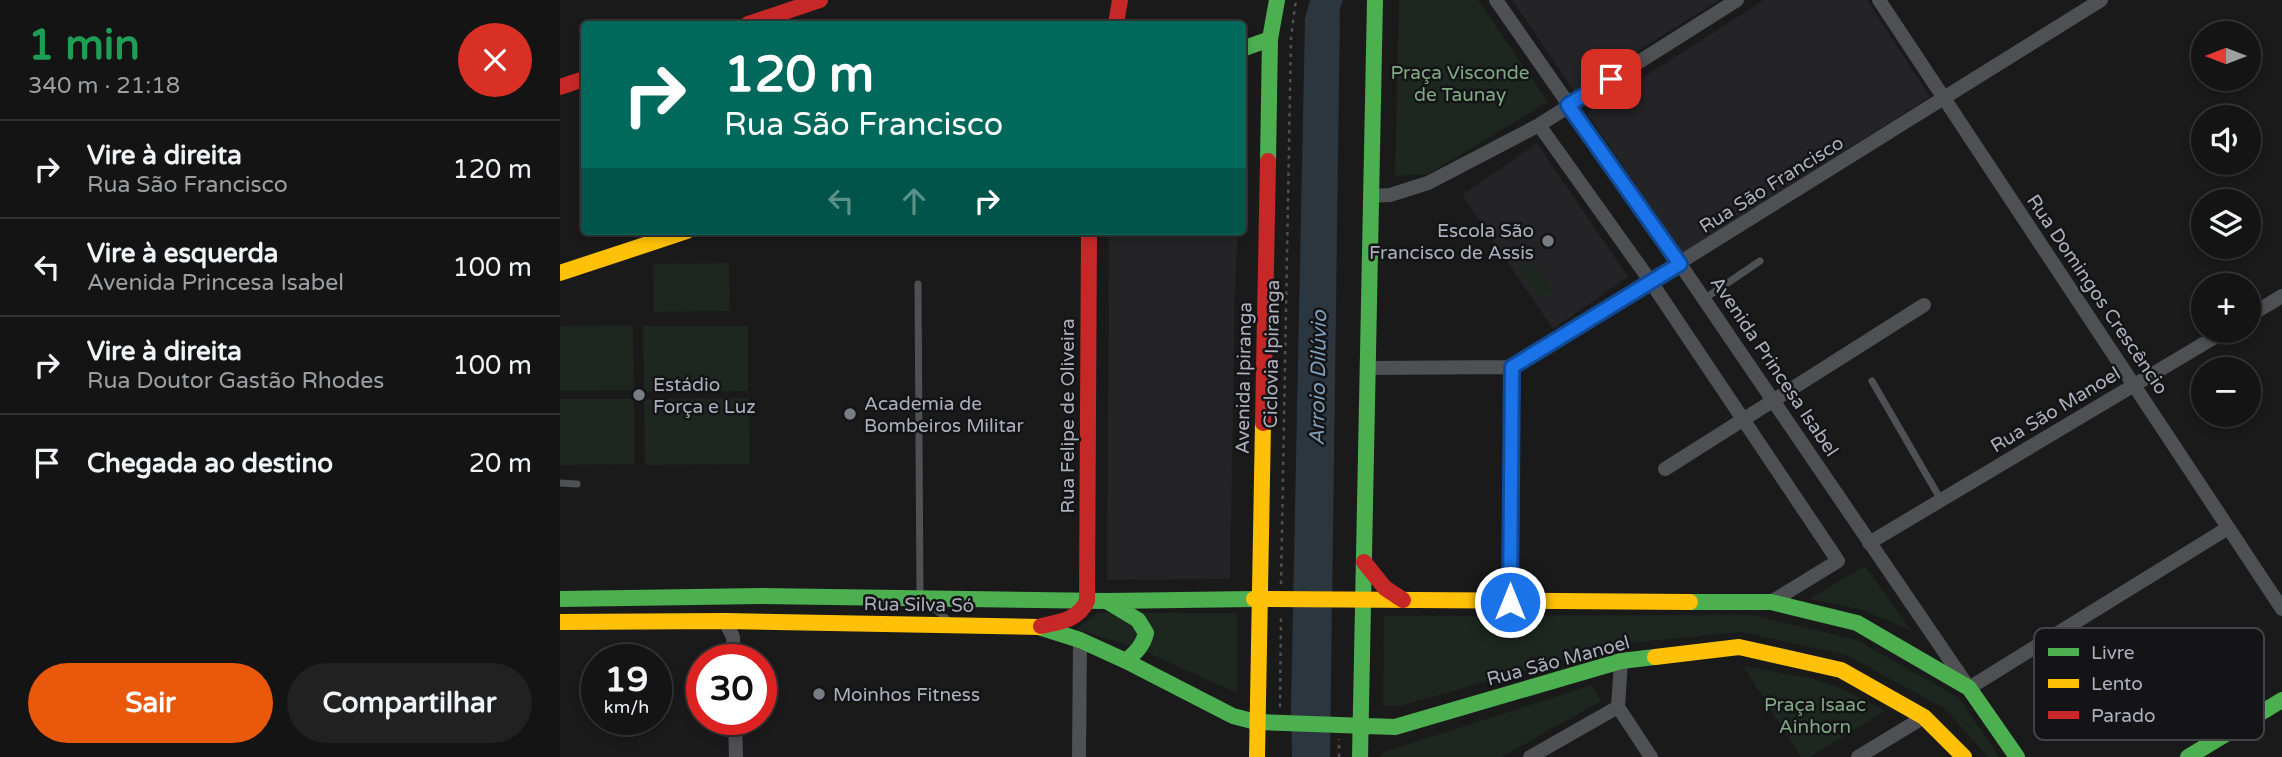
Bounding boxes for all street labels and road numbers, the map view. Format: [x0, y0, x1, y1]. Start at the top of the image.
street label: Rua São Francisco [1695, 132, 1848, 238]
street label: Rua Domingos Crescêncio [2022, 190, 2172, 399]
street label: Avenida Princesa Isabel [1706, 272, 1843, 461]
street label: Ciclovia Ipiranga [1260, 279, 1284, 429]
street label: Avenida Ipiranga [1232, 302, 1256, 454]
street label: Rua Felipe de Oliveira [1057, 318, 1079, 514]
street label: Rua São Manoel [1987, 363, 2124, 457]
street label: Rua Silva Só [864, 593, 974, 617]
street label: Rua São Manoel [1484, 631, 1632, 691]

